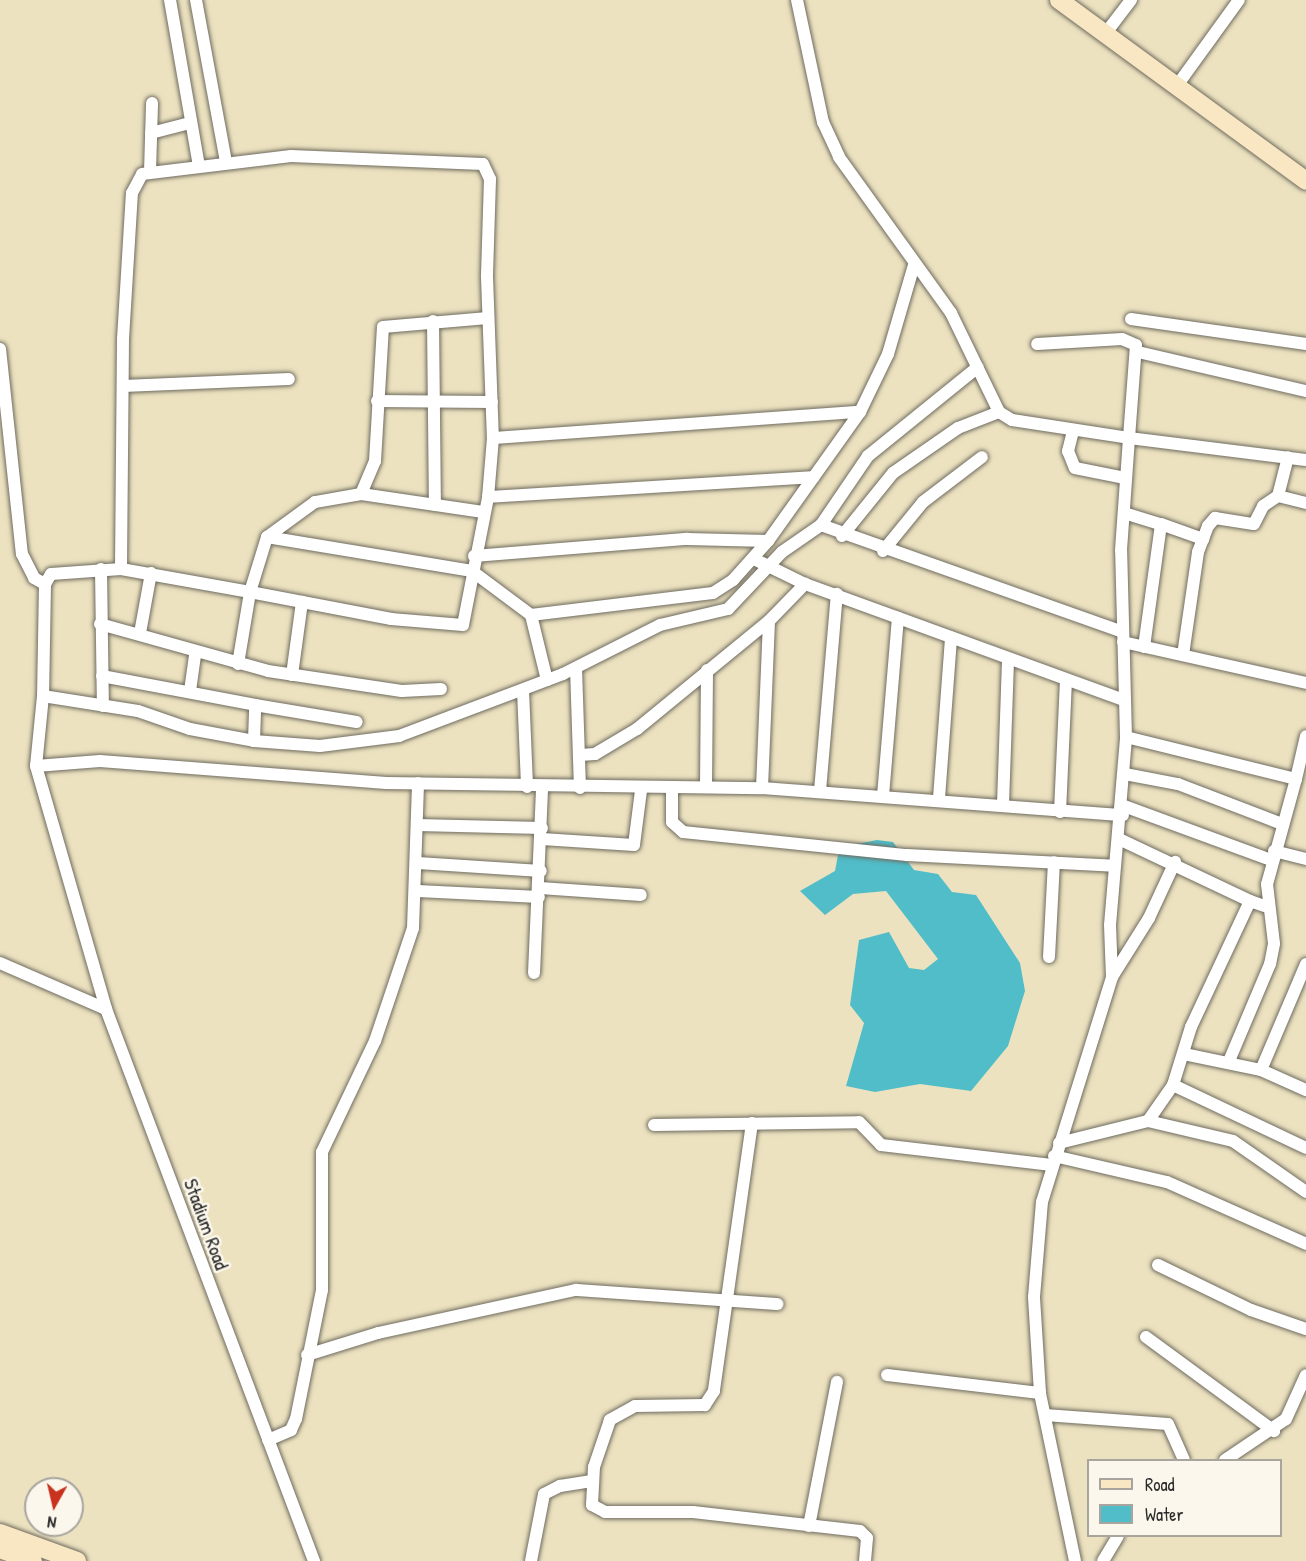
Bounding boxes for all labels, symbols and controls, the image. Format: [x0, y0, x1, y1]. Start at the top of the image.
street label: Stadium Road [179, 1175, 235, 1273]
legend [1087, 1459, 1282, 1537]
text: Road [1145, 1472, 1175, 1497]
north arrow [24, 1477, 84, 1537]
text: Water [1145, 1502, 1183, 1527]
text: N [46, 1511, 58, 1534]

